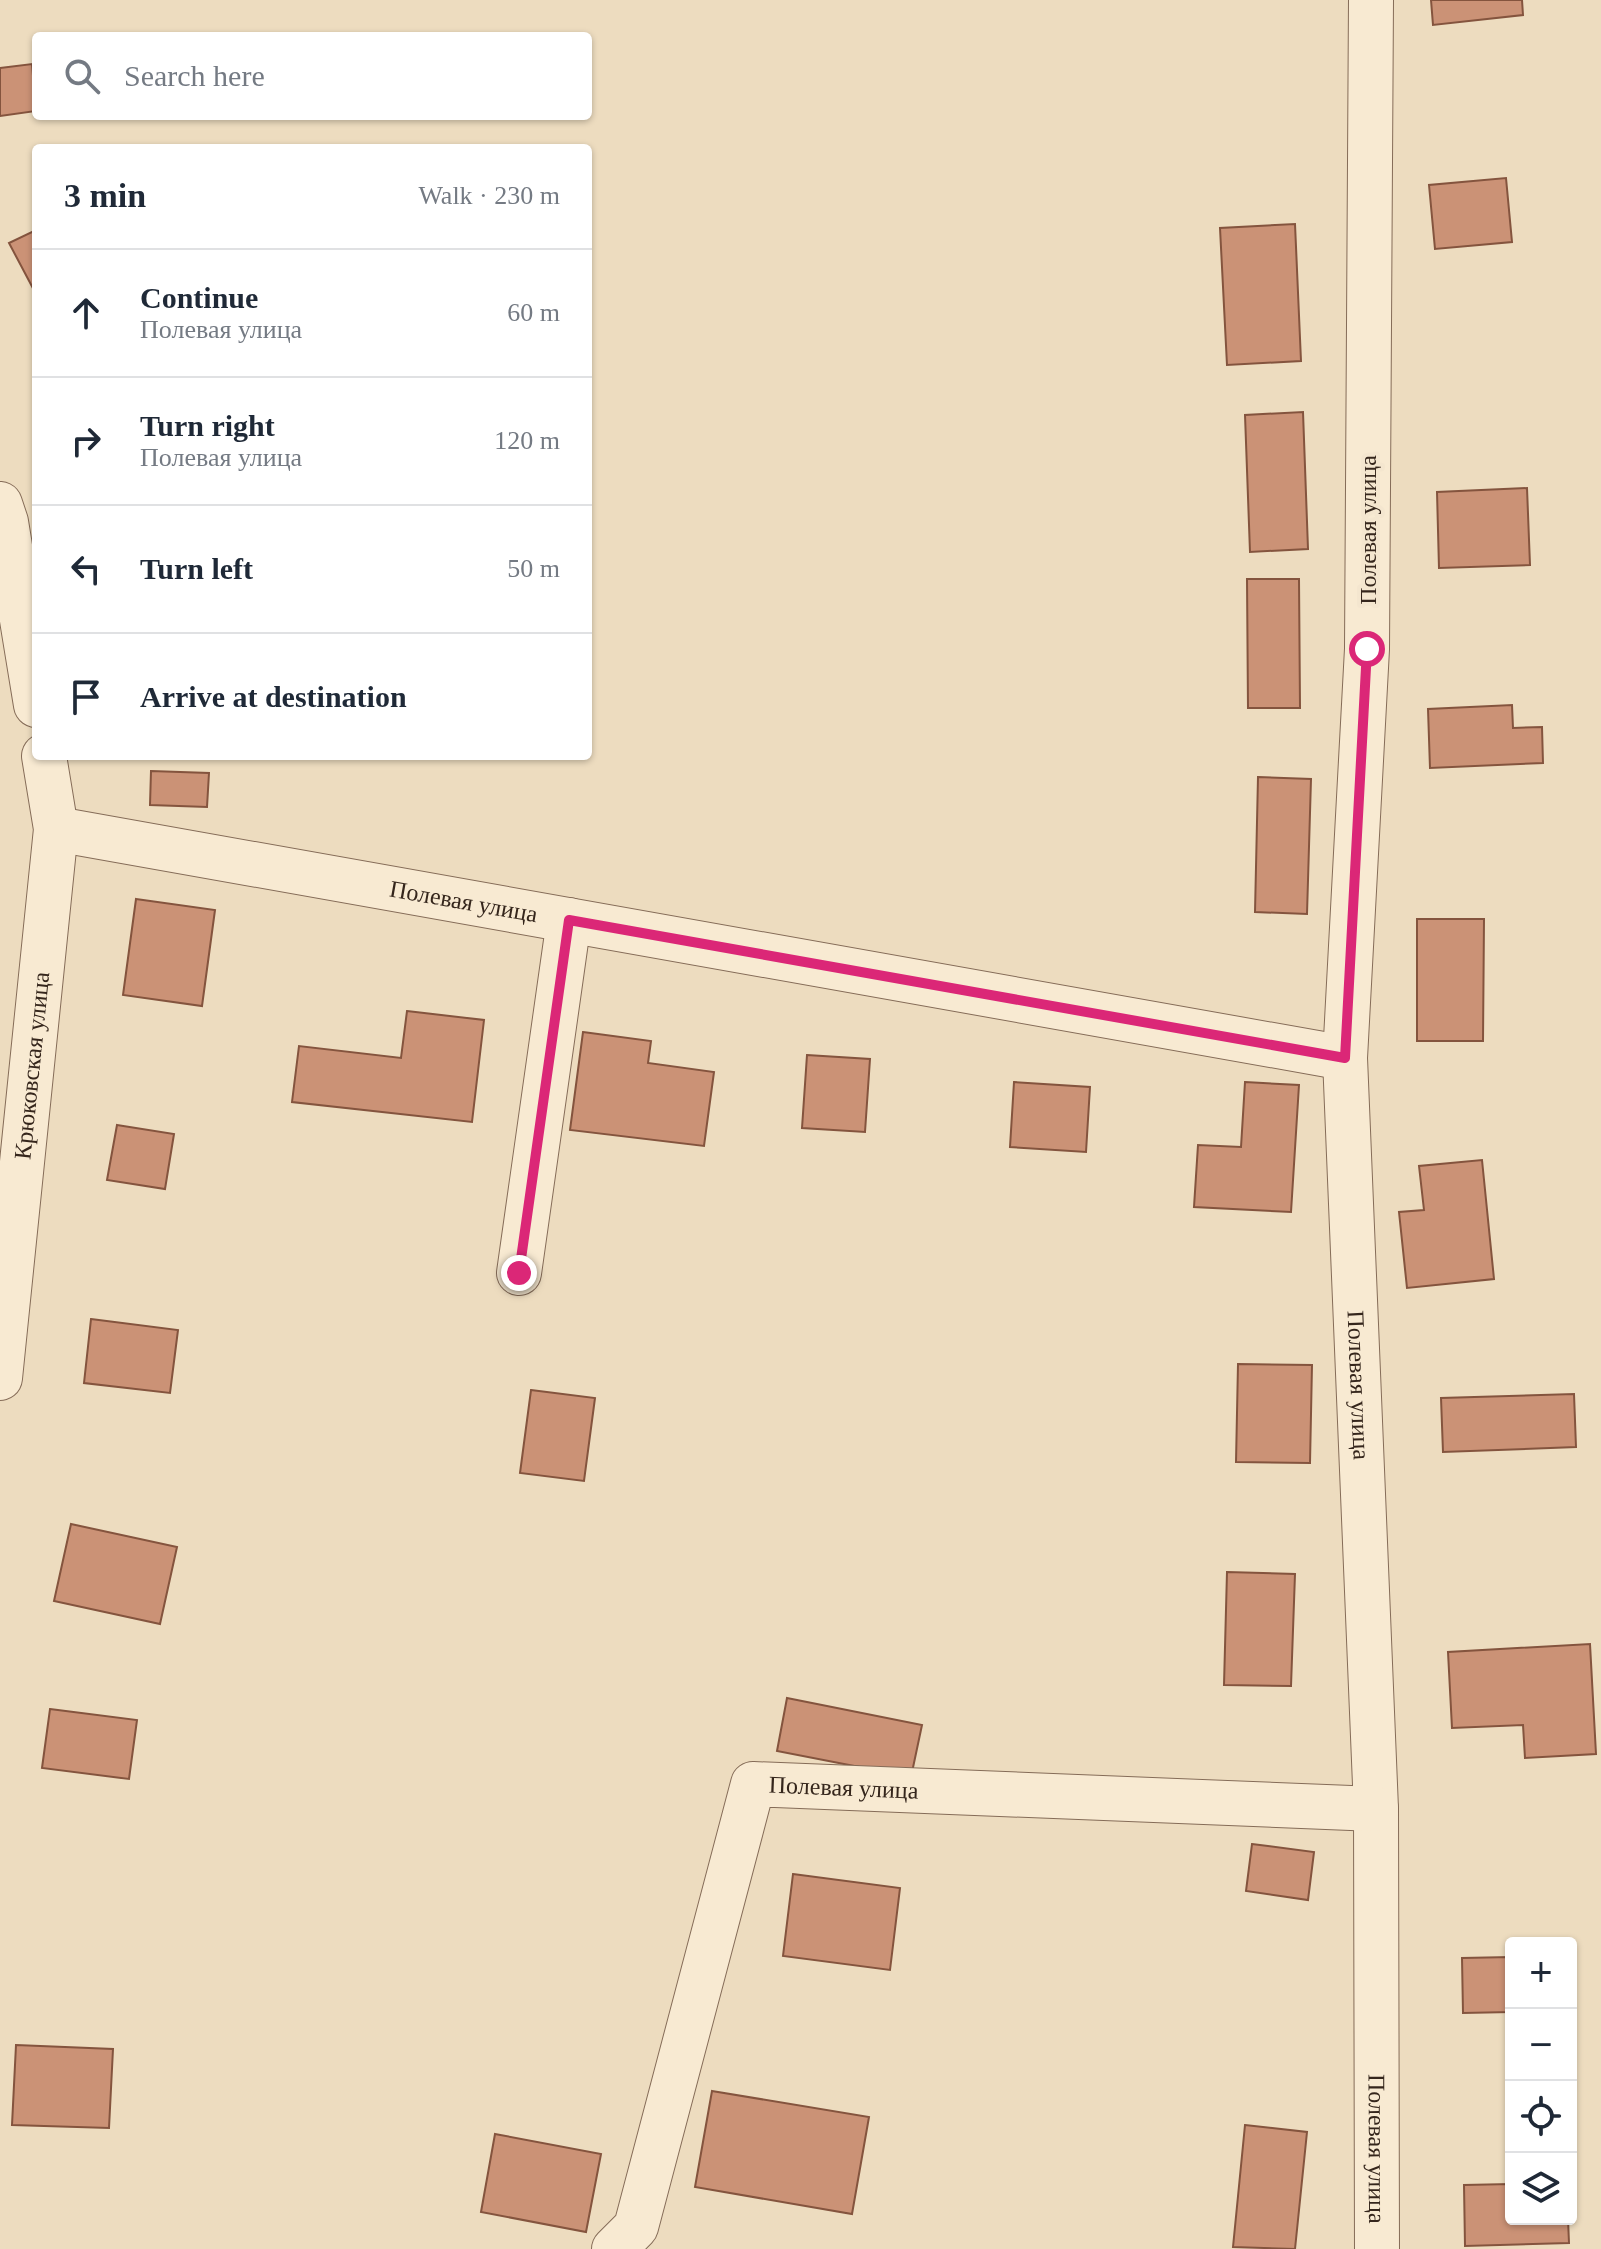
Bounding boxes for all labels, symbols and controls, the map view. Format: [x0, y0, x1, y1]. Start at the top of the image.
search box [32, 32, 592, 120]
icon: search [60, 54, 104, 98]
text: Search here [124, 59, 265, 92]
text: 3 min [64, 177, 146, 214]
text: Walk · 230 m [418, 181, 560, 210]
text: Continue [140, 281, 258, 314]
icon: ahead [64, 291, 108, 335]
text: 60 m [507, 298, 560, 327]
text: Полевая улица [140, 315, 302, 344]
text: Turn right [140, 409, 275, 442]
icon: right [64, 419, 108, 463]
text: 120 m [494, 426, 560, 455]
text: Полевая улица [140, 443, 302, 472]
street label: Полевая улица [1355, 455, 1381, 605]
icon: left [64, 547, 108, 591]
text: Turn left [140, 552, 253, 585]
text: 50 m [507, 554, 560, 583]
route start [1349, 631, 1385, 667]
icon: arrive [64, 675, 108, 719]
text: Arrive at destination [140, 680, 407, 713]
street label: Полевая улица [388, 876, 540, 927]
street label: Крюковская улица [9, 970, 54, 1161]
route end [501, 1255, 537, 1291]
street label: Полевая улица [1342, 1310, 1375, 1461]
street label: Полевая улица [768, 1772, 919, 1804]
map controls [1505, 1937, 1577, 2225]
button: + [1505, 1937, 1577, 2009]
button: − [1505, 2009, 1577, 2081]
street label: Полевая улица [1364, 2074, 1390, 2224]
button: locate [1505, 2081, 1577, 2153]
button: layers [1505, 2153, 1577, 2225]

